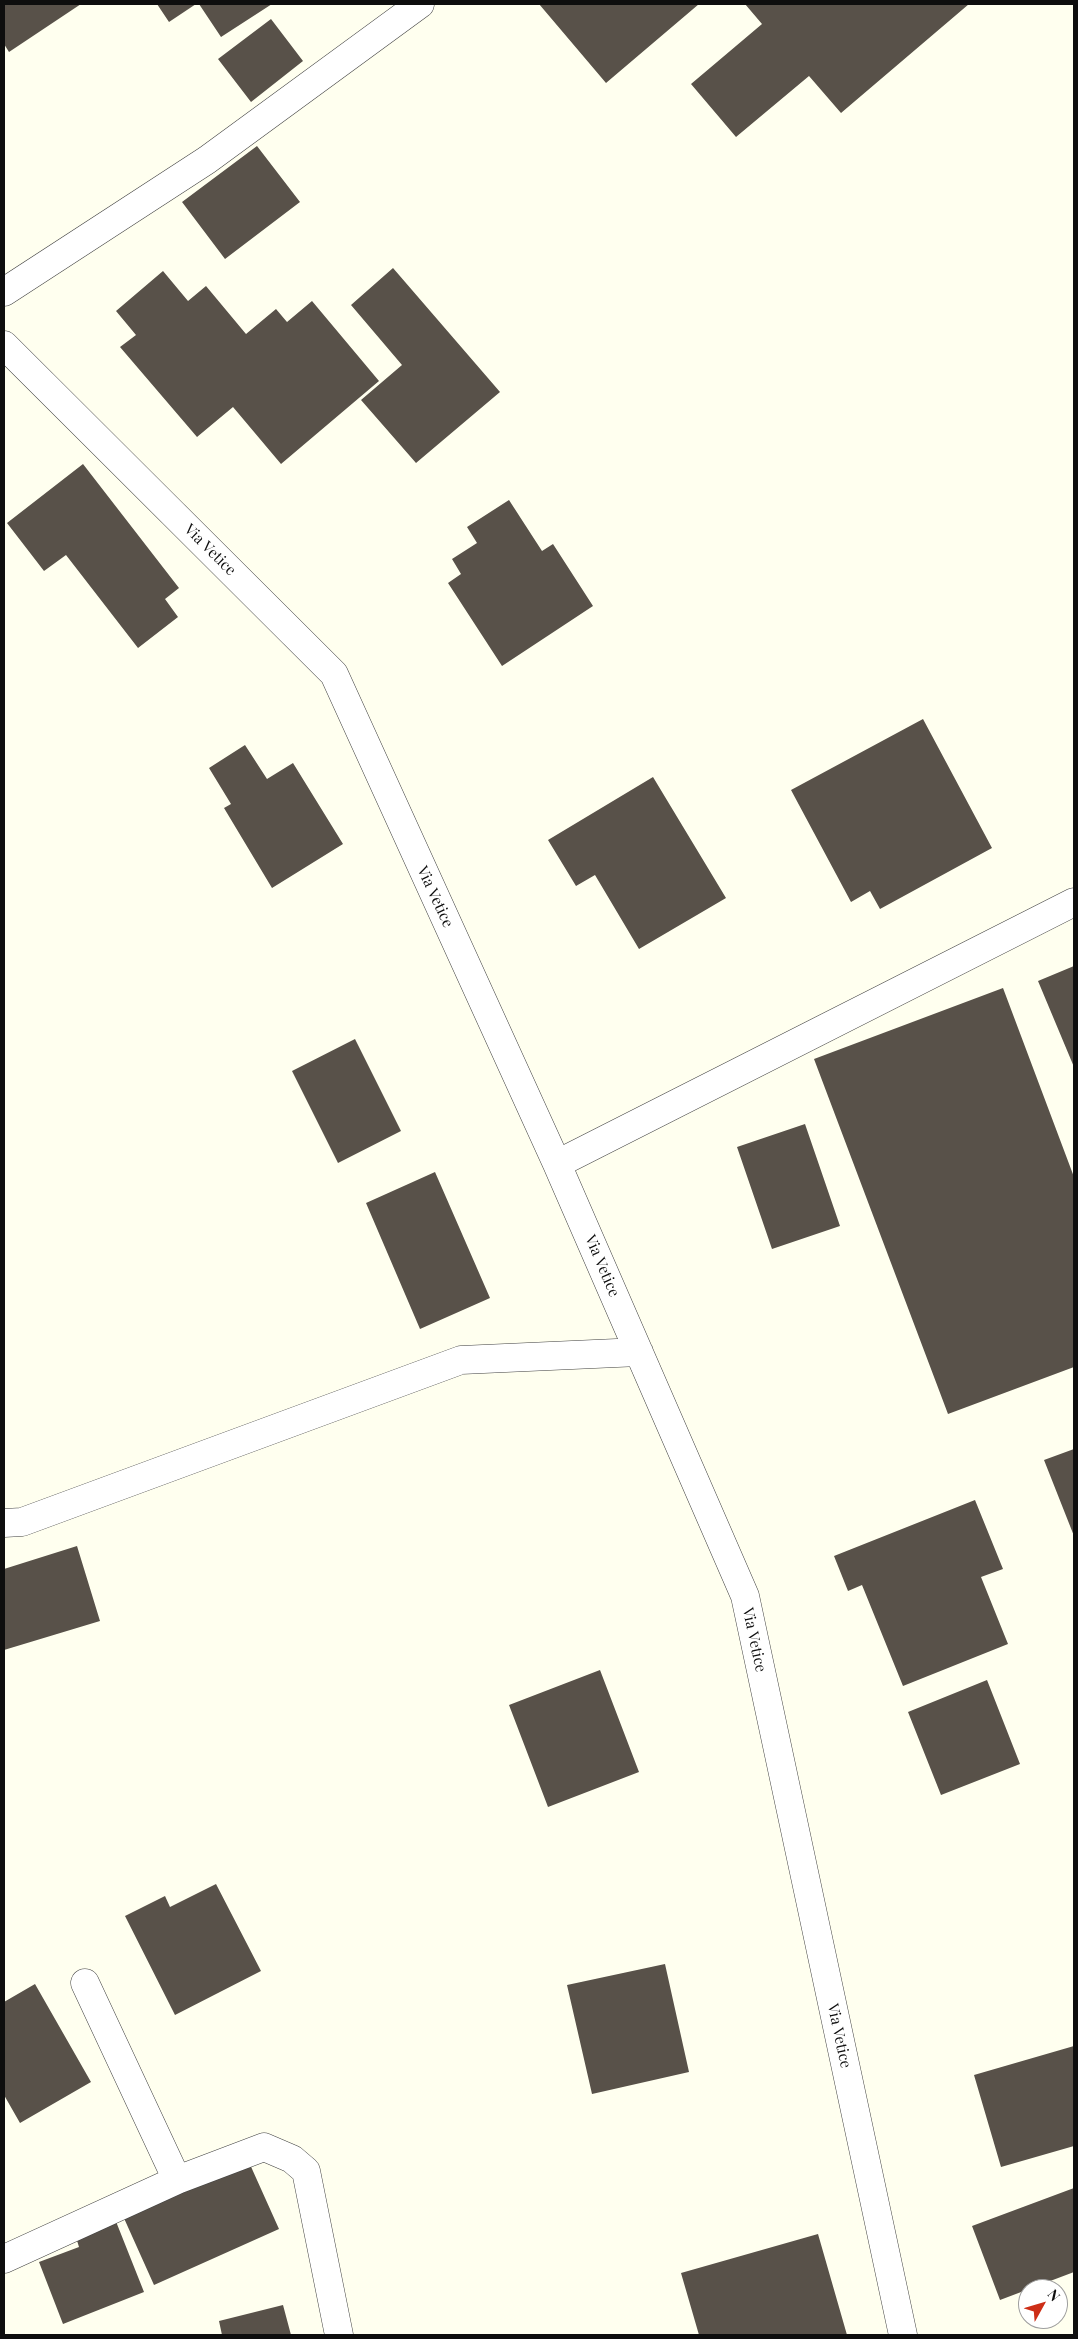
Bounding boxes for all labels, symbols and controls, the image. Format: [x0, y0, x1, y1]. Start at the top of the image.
street label: Via Vetice [181, 521, 239, 579]
street label: Via Vetice [413, 864, 457, 930]
street label: Via Vetice [581, 1232, 623, 1300]
street label: Via Vetice [738, 1606, 770, 1674]
street label: Via Vetice [823, 2002, 855, 2070]
north arrow [1018, 2279, 1068, 2329]
text: N [1044, 2285, 1065, 2305]

